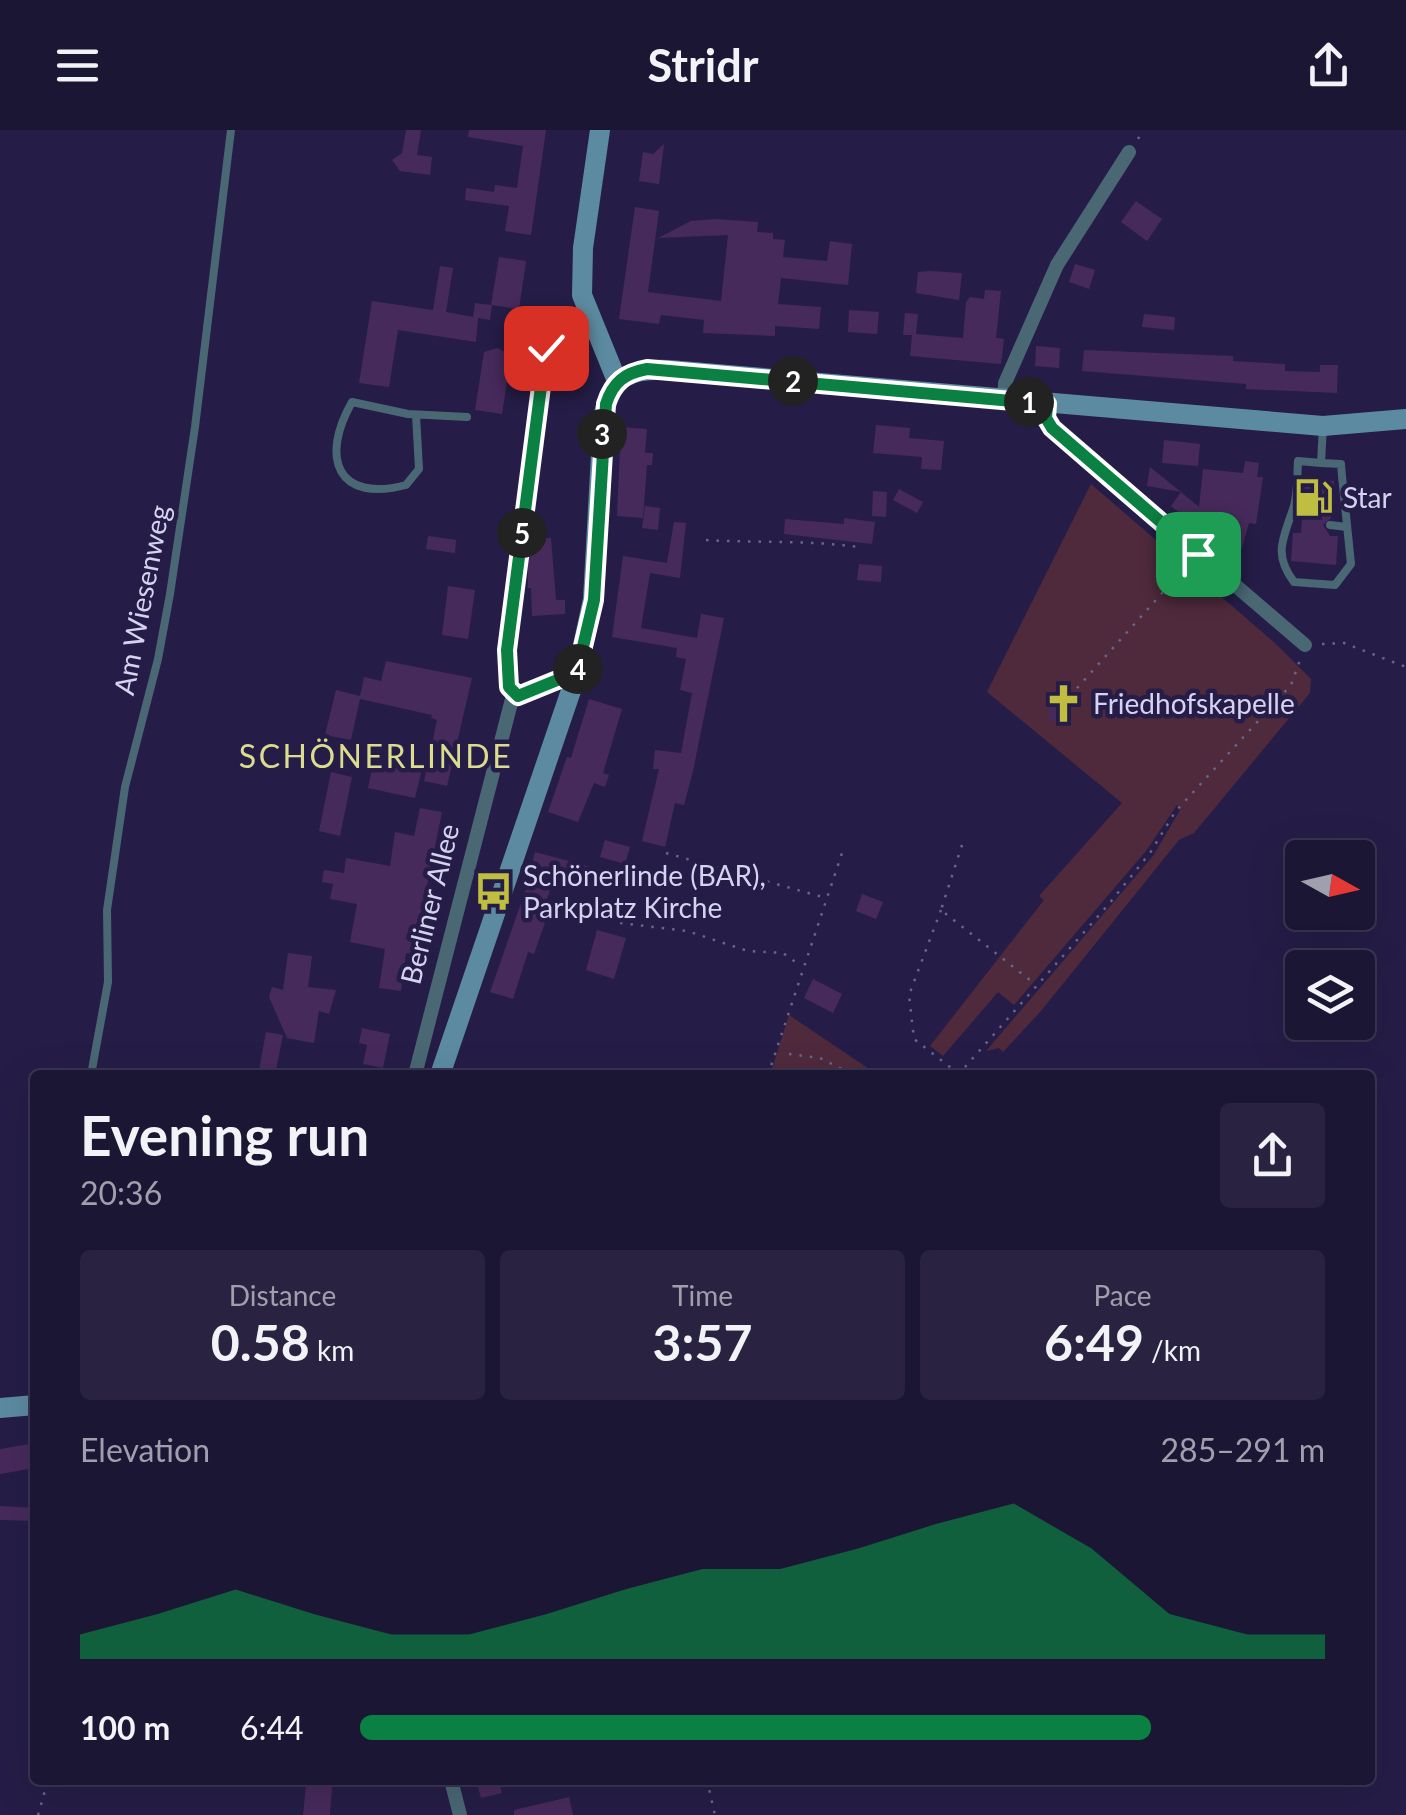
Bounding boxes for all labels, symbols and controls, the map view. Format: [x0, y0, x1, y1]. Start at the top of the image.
icon: menu [50, 38, 105, 93]
text: Stridr [648, 38, 758, 92]
icon: share [1301, 38, 1356, 93]
pin [504, 306, 589, 391]
icon: check [519, 321, 574, 376]
pin: 2 [768, 356, 818, 406]
text: 2 [785, 364, 801, 398]
pin: 1 [1004, 377, 1054, 427]
text: 1 [1021, 385, 1037, 419]
pin: 3 [577, 409, 627, 459]
text: 3 [594, 417, 610, 451]
fuel station icon: Star [1292, 477, 1334, 519]
place label: Star [1343, 480, 1392, 514]
street label: Am Wiesenweg [106, 502, 176, 698]
pin: 5 [497, 508, 547, 558]
pin [1156, 512, 1241, 597]
text: 5 [514, 516, 530, 550]
icon: arrive [1171, 527, 1226, 582]
pin: 4 [553, 644, 603, 694]
text: 4 [570, 652, 586, 686]
church icon: Friedhofskapelle [1042, 683, 1084, 725]
place label: Friedhofskapelle [1093, 686, 1295, 720]
district label: SCHÖNERLINDE [239, 736, 513, 775]
street label: Berliner Allee [393, 820, 465, 987]
north arrow [1285, 840, 1375, 930]
map controls [1285, 840, 1375, 1040]
place label: Schönerlinde (BAR), Parkplatz Kirche [523, 858, 766, 924]
bus stop icon: Schönerlinde (BAR), Parkplatz Kirche [472, 871, 514, 913]
button: layers [1285, 950, 1375, 1040]
text: Evening run [80, 1102, 369, 1168]
button: share [1220, 1103, 1325, 1208]
text: 20:36 [80, 1173, 162, 1212]
text: Distance [229, 1278, 336, 1312]
text: Time [672, 1278, 733, 1312]
text: Pace [1093, 1278, 1152, 1312]
text: 0.58 [211, 1312, 310, 1372]
text: 3:57 [653, 1312, 752, 1372]
text: 6:49 [1044, 1312, 1144, 1372]
text: km [310, 1333, 354, 1367]
text: /km [1144, 1333, 1201, 1367]
text: Elevation [80, 1430, 210, 1469]
text: 285–291 m [1161, 1430, 1325, 1469]
text: 100 m [80, 1708, 170, 1747]
text: 6:44 [240, 1708, 304, 1747]

